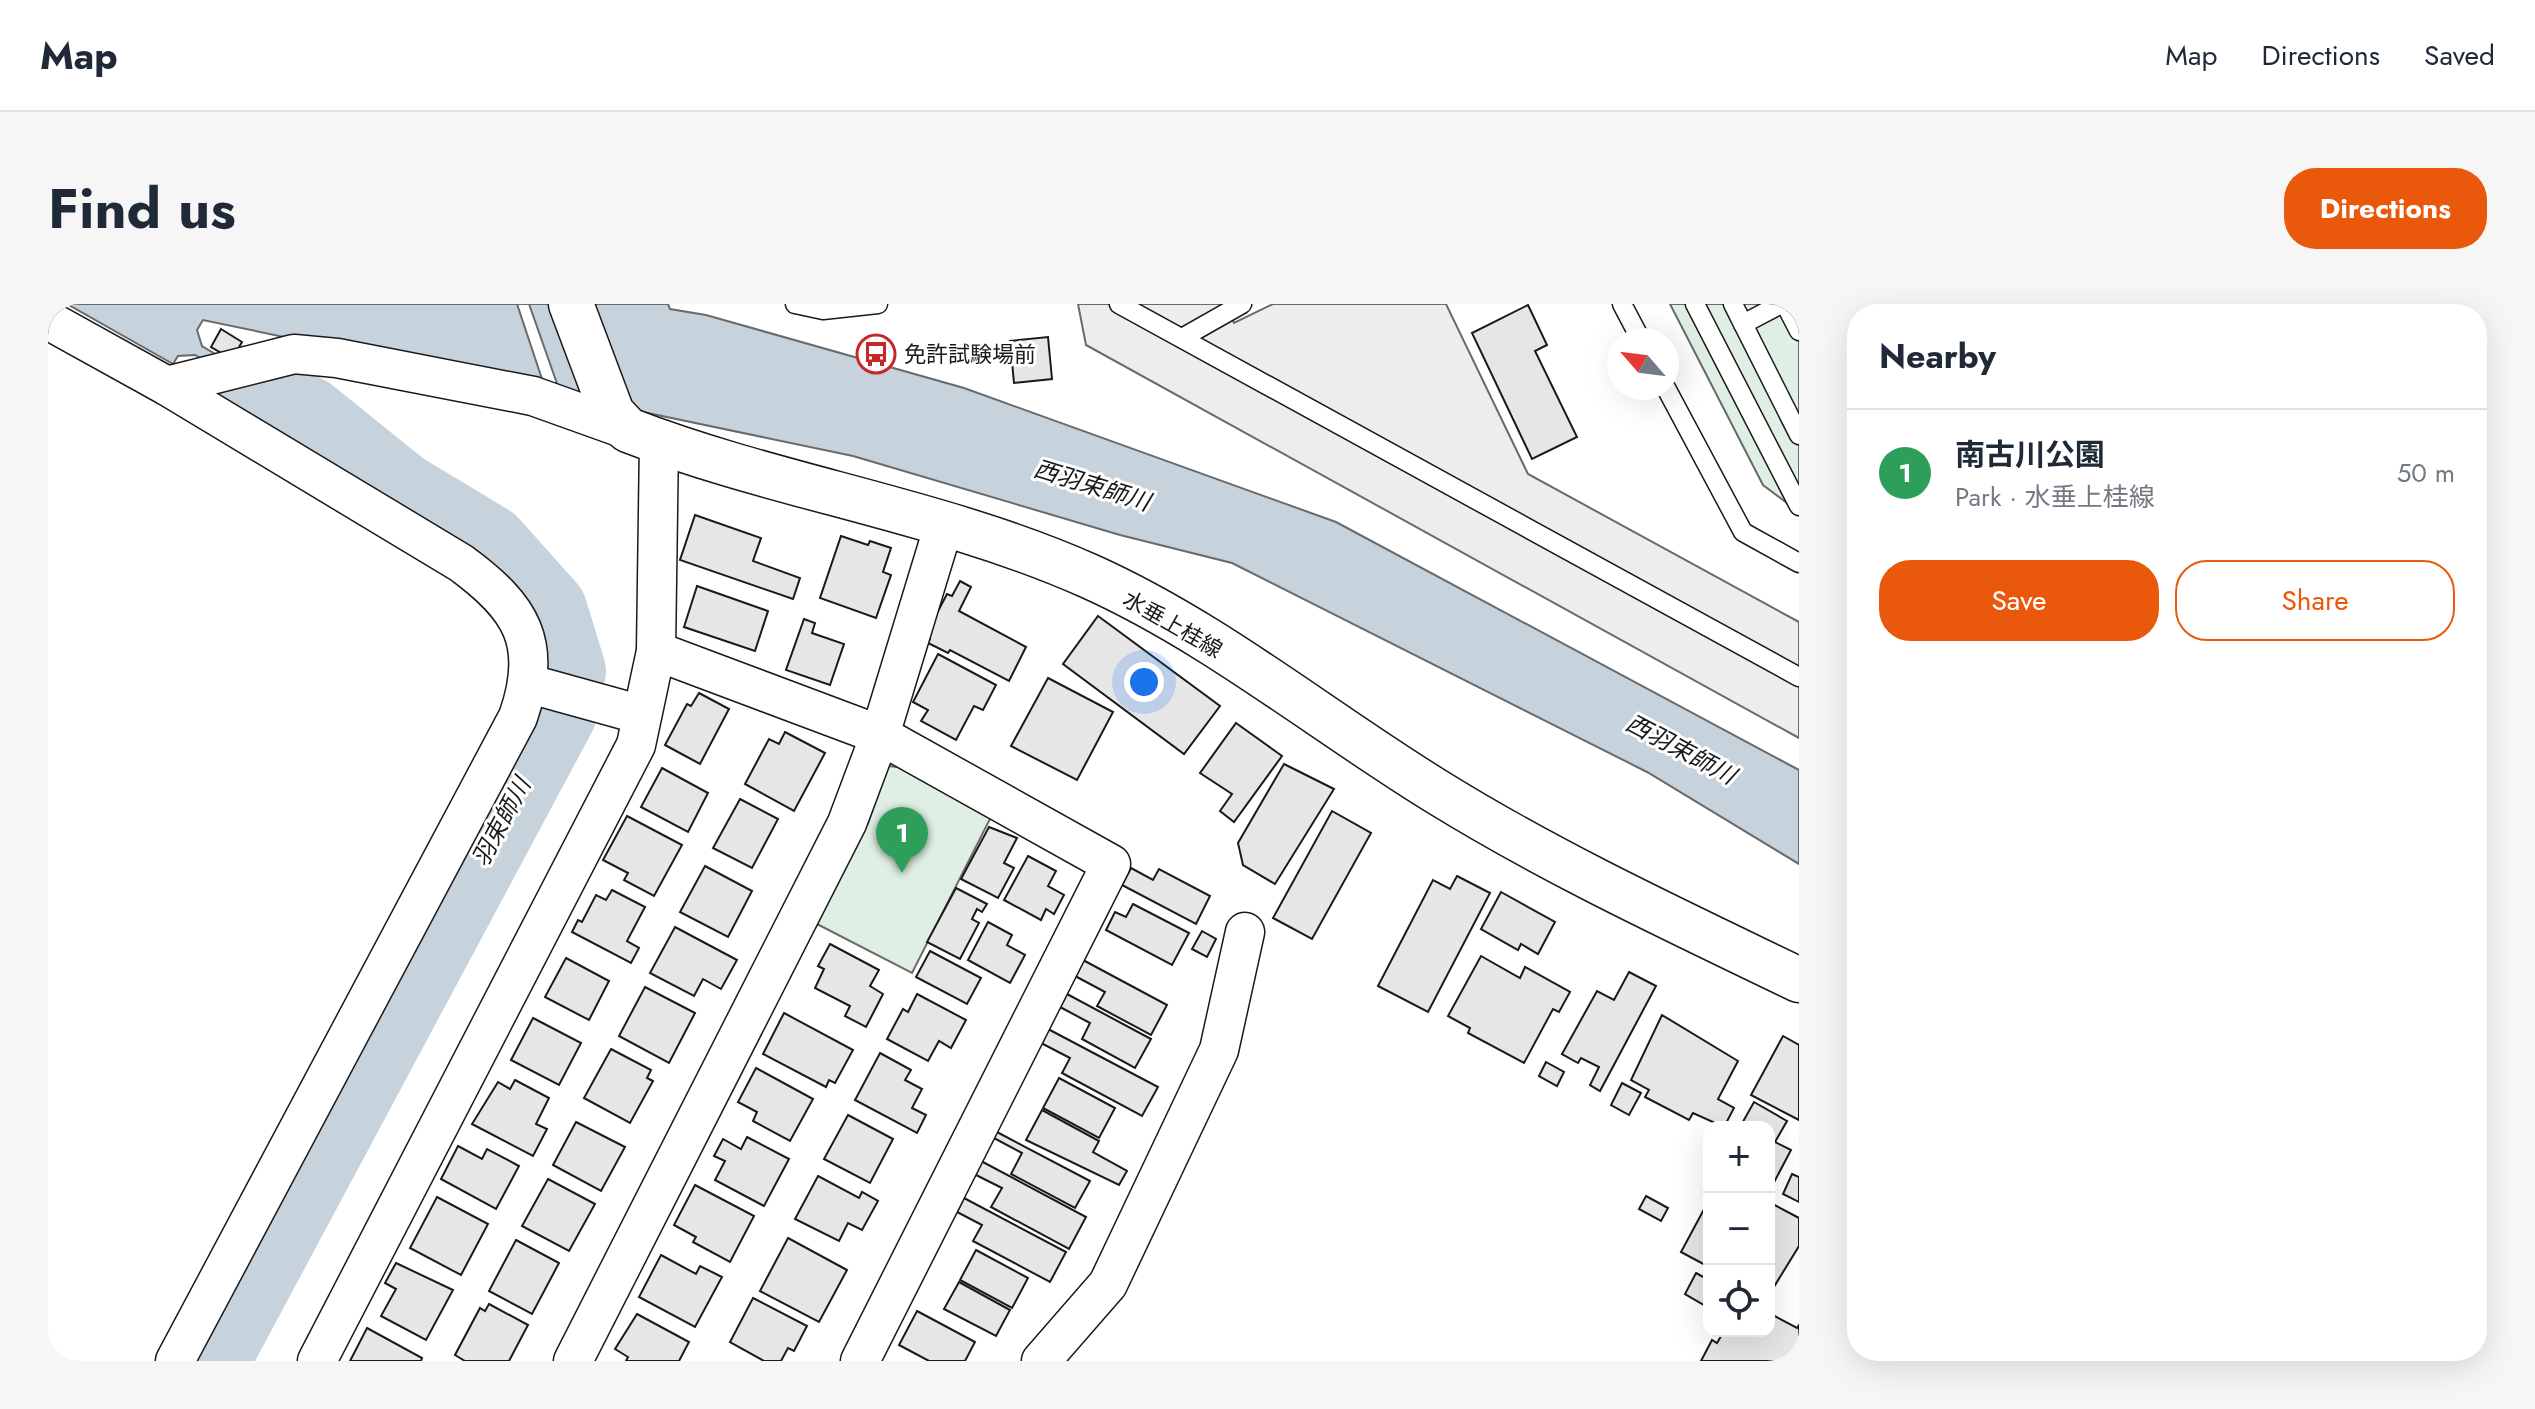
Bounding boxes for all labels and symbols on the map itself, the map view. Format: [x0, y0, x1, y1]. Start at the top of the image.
north arrow [1607, 328, 1679, 400]
bus stop icon: 免許試験場前 [855, 333, 897, 375]
place label: 免許試験場前 [904, 338, 1036, 370]
water label: 西羽束師川 [1030, 451, 1157, 520]
street label: 水垂上桂線 [1117, 583, 1229, 665]
your location [1124, 662, 1164, 702]
water label: 西羽束師川 [1620, 705, 1745, 794]
water label: 羽束師川 [463, 769, 540, 873]
pin: 1 [876, 807, 928, 873]

